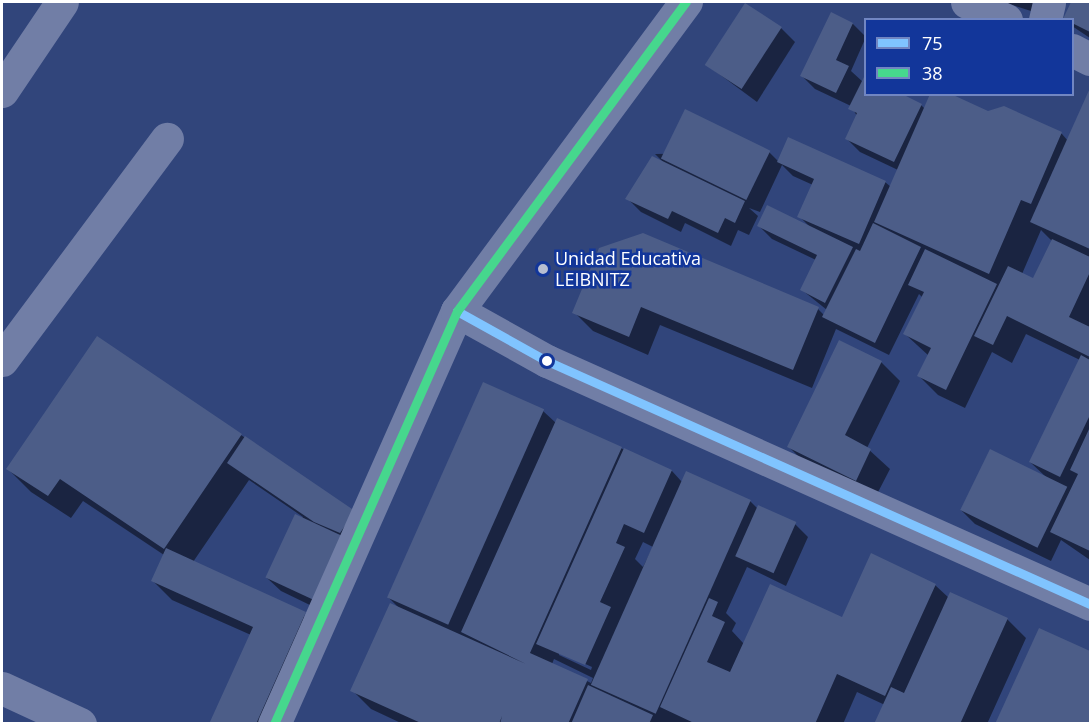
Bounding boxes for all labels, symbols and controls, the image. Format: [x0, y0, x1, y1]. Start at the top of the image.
legend [864, 18, 1074, 96]
text: 75 [922, 31, 943, 55]
text: 38 [922, 61, 943, 85]
place label: Unidad Educativa LEIBNITZ [555, 248, 701, 290]
marker: Unidad Educativa LEIBNITZ [536, 262, 550, 276]
unlabelled marker [541, 355, 553, 367]

